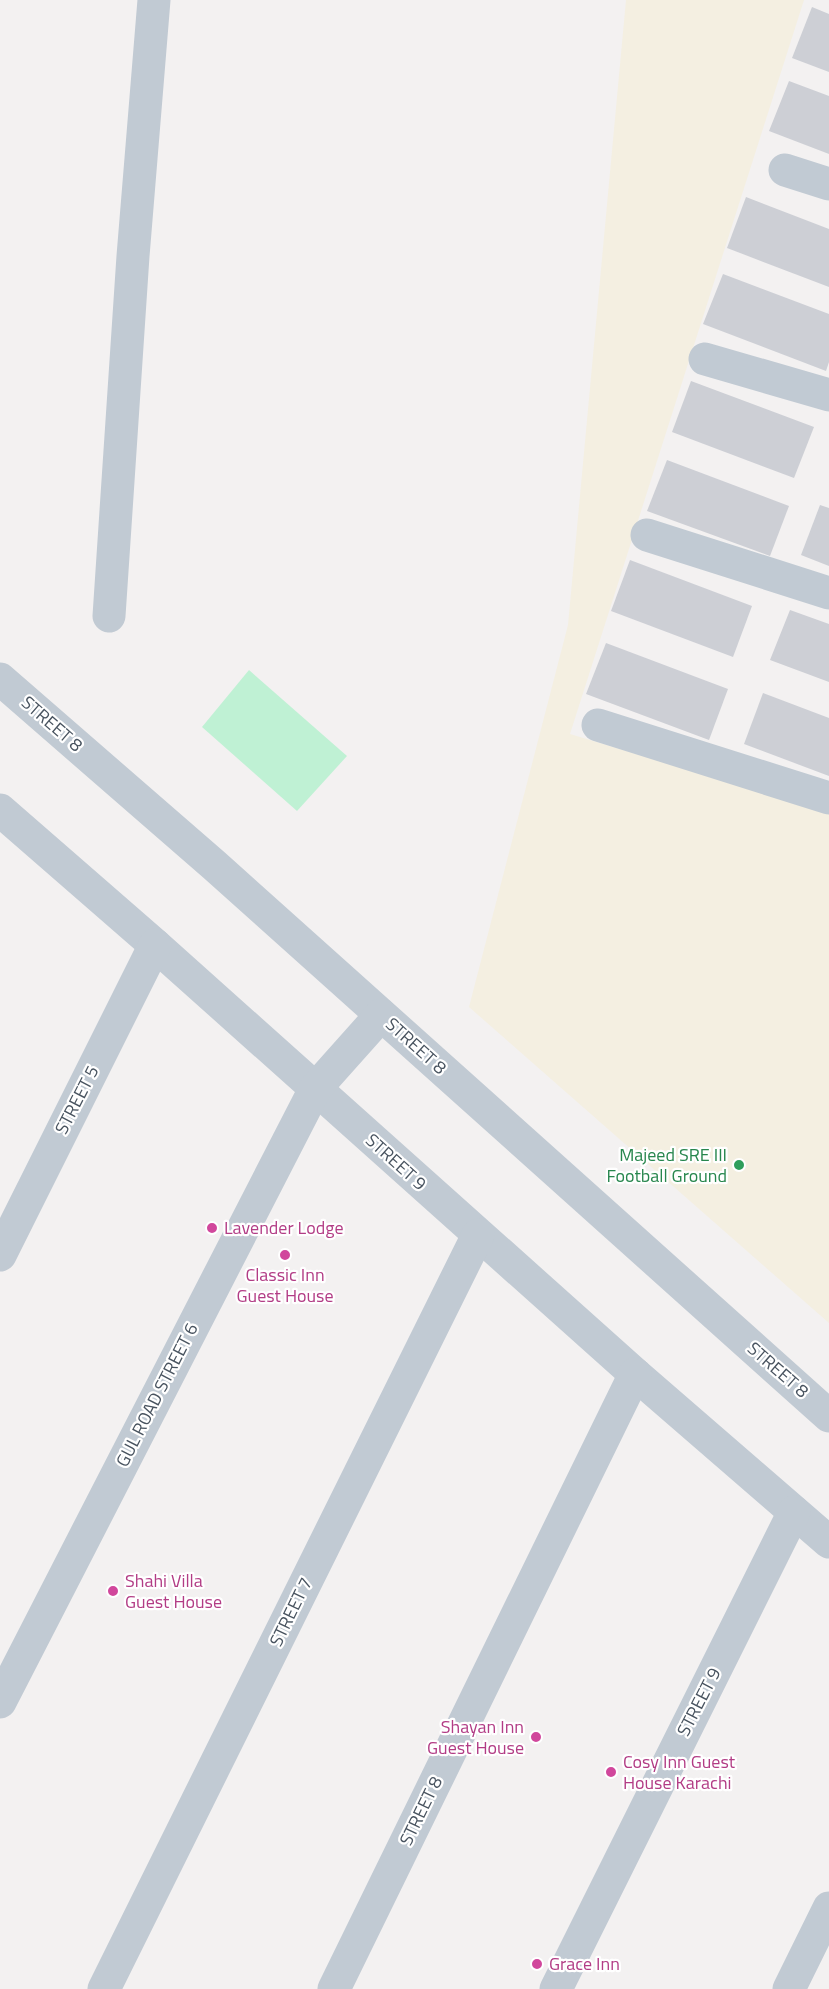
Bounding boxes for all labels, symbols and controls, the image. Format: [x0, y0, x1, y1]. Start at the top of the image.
street label: STREET 8 [16, 689, 89, 758]
street label: STREET 8 [380, 1011, 453, 1080]
street label: STREET 5 [48, 1061, 105, 1139]
street label: STREET 9 [360, 1127, 433, 1196]
place label: Majeed SRE III Football Ground [606, 1141, 727, 1189]
marker: Majeed SRE III Football Ground [732, 1158, 746, 1172]
place label: Lavender Lodge [224, 1214, 344, 1241]
marker: Lavender Lodge [205, 1221, 219, 1235]
marker: Classic Inn Guest House [278, 1248, 292, 1262]
place label: Classic Inn Guest House [237, 1261, 333, 1309]
street label: GUL ROAD STREET 6 [109, 1318, 204, 1471]
street label: STREET 8 [742, 1335, 815, 1404]
place label: Shahi Villa Guest House [125, 1567, 222, 1615]
street label: STREET 7 [262, 1573, 319, 1651]
marker: Shahi Villa Guest House [106, 1584, 120, 1598]
street label: STREET 9 [670, 1663, 727, 1741]
place label: Shayan Inn Guest House [427, 1713, 524, 1761]
marker: Shayan Inn Guest House [529, 1730, 543, 1744]
place label: Cosy Inn Guest House Karachi [623, 1748, 736, 1796]
marker: Cosy Inn Guest House Karachi [604, 1765, 618, 1779]
street label: STREET 8 [392, 1772, 449, 1850]
place label: Grace Inn [549, 1950, 620, 1977]
marker: Grace Inn [530, 1957, 544, 1971]

